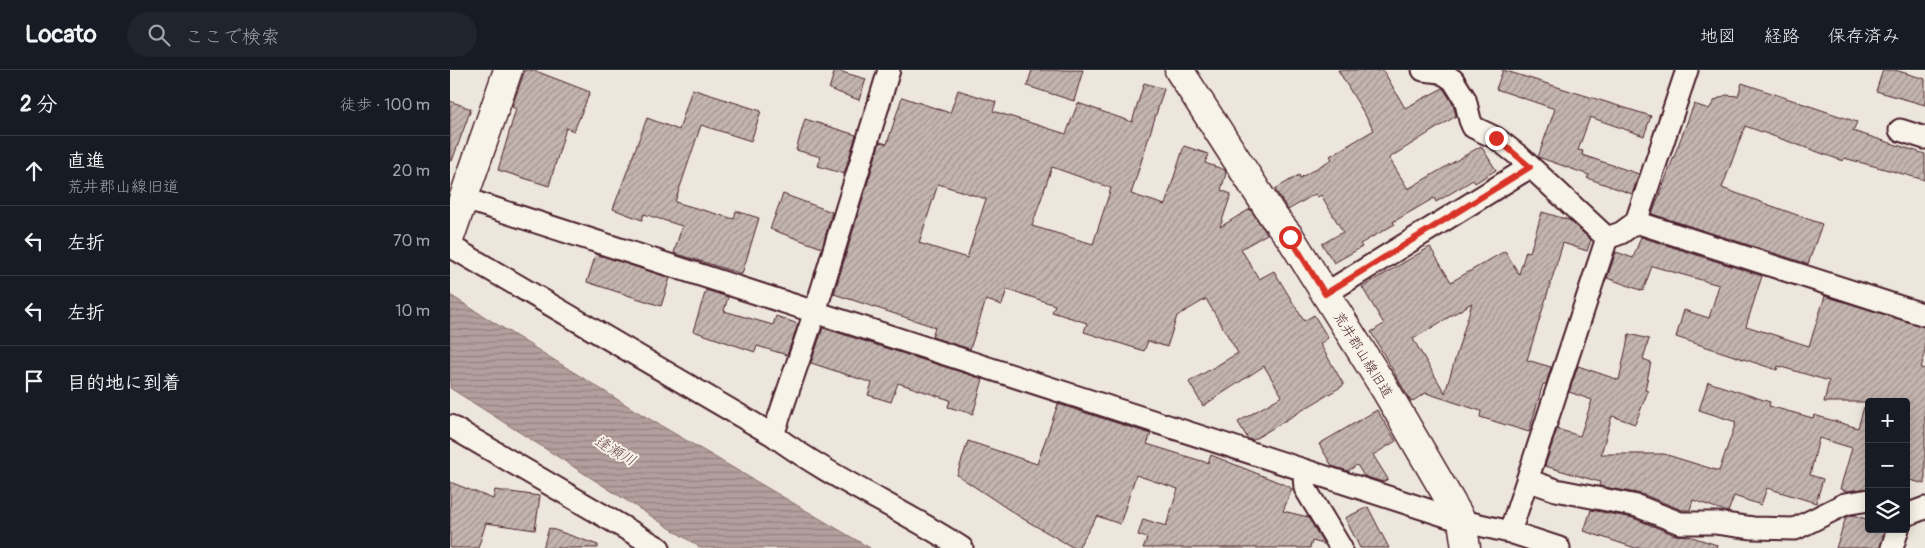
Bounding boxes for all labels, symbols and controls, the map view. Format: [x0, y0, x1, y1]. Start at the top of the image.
search box [127, 12, 477, 57]
text: Locato [25, 20, 97, 49]
icon: search [145, 21, 173, 49]
text: ここで検索 [185, 25, 280, 49]
text: 地図 [1700, 25, 1736, 48]
text: 経路 [1764, 25, 1800, 48]
text: 保存済み [1828, 25, 1900, 48]
text: 2 分 [20, 91, 57, 118]
text: 徒歩 · 100 m [340, 95, 430, 115]
route end [1485, 127, 1508, 150]
text: 直進 [67, 149, 105, 173]
icon: ahead [20, 157, 48, 185]
text: 20 m [392, 161, 430, 181]
text: 荒井郡山線旧道 [67, 177, 179, 197]
route start [1279, 226, 1302, 249]
icon: left [20, 227, 48, 255]
text: 左折 [67, 231, 105, 255]
text: 70 m [393, 231, 430, 251]
icon: left [20, 297, 48, 325]
text: 左折 [67, 301, 105, 325]
text: 10 m [395, 301, 430, 321]
street label: 荒井郡山線旧道 [1330, 309, 1396, 401]
icon: arrive [20, 367, 48, 395]
text: 目的地に到着 [67, 371, 181, 395]
map controls [1865, 398, 1910, 533]
button: + [1865, 398, 1910, 443]
water label: 逢瀬川 [591, 432, 639, 470]
button: − [1865, 443, 1910, 488]
button: layers [1865, 488, 1910, 533]

